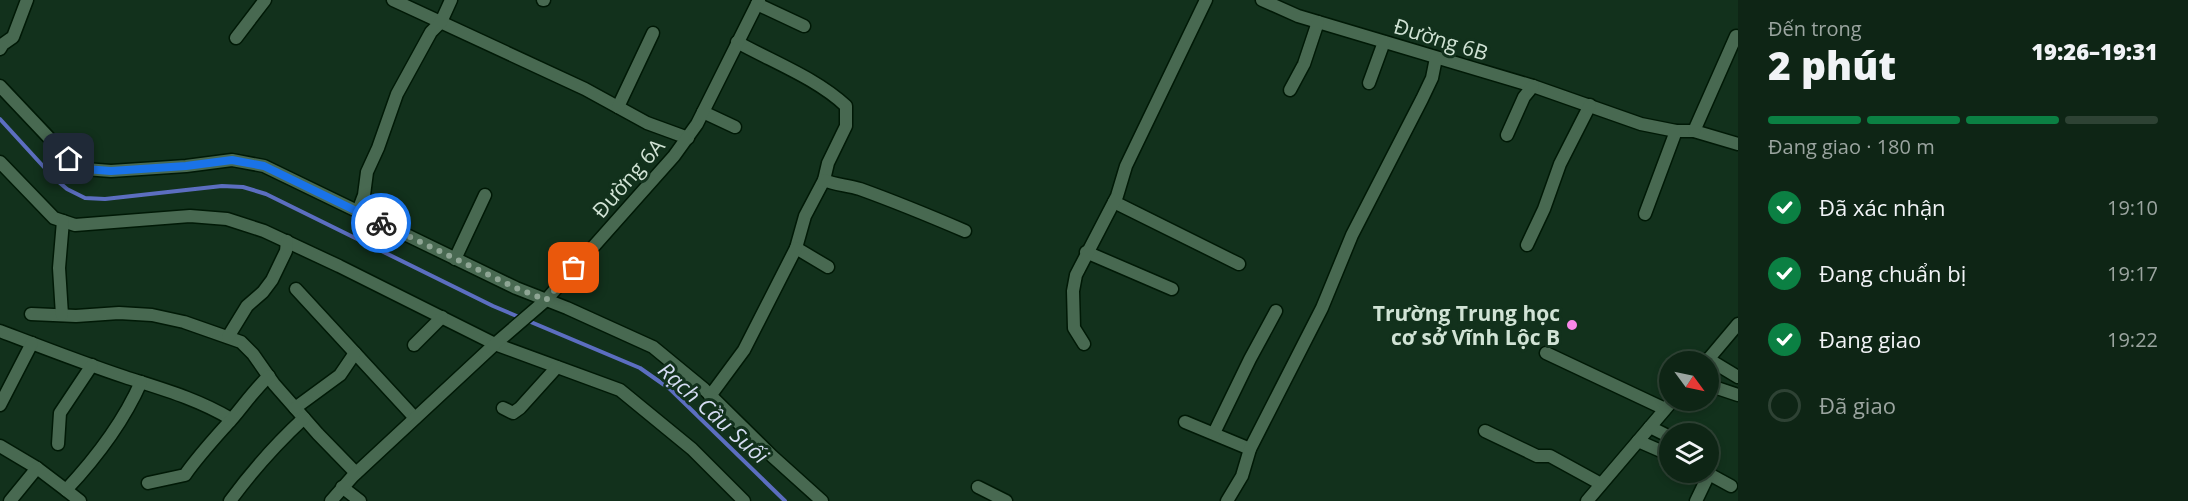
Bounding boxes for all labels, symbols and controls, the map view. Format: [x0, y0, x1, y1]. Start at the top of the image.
street label: Đường 6B [1390, 11, 1492, 67]
text: Đến trong [1768, 15, 1862, 42]
text: 19:26–19:31 [2031, 36, 2158, 66]
text: 2 phút [1768, 38, 1896, 91]
street label: Đường 6A [586, 132, 671, 224]
pin [43, 133, 94, 184]
text: Đang giao · 180 m [1768, 133, 1935, 160]
icon: home [52, 142, 85, 175]
icon: check [1768, 191, 1801, 224]
text: Đã xác nhận [1819, 192, 1946, 222]
courier [351, 193, 411, 253]
text: 19:10 [2107, 194, 2158, 221]
icon: bike [365, 207, 398, 240]
pin [548, 242, 599, 293]
icon: bag [557, 251, 590, 284]
icon: check [1768, 257, 1801, 290]
text: Đang chuẩn bị [1819, 258, 1966, 288]
text: 19:17 [2107, 260, 2158, 287]
place label: Trường Trung học cơ sở Vĩnh Lộc B [1373, 299, 1560, 351]
marker: Trường Trung học cơ sở Vĩnh Lộc B [1565, 318, 1579, 332]
icon: check [1768, 323, 1801, 356]
text: Đang giao [1819, 324, 1921, 354]
text: 19:22 [2107, 326, 2158, 353]
north arrow [1659, 351, 1719, 411]
map controls [1659, 351, 1719, 483]
water label: Rạch Cầu Suối [652, 354, 776, 470]
text: Đã giao [1819, 390, 1896, 420]
button: layers [1659, 423, 1719, 483]

